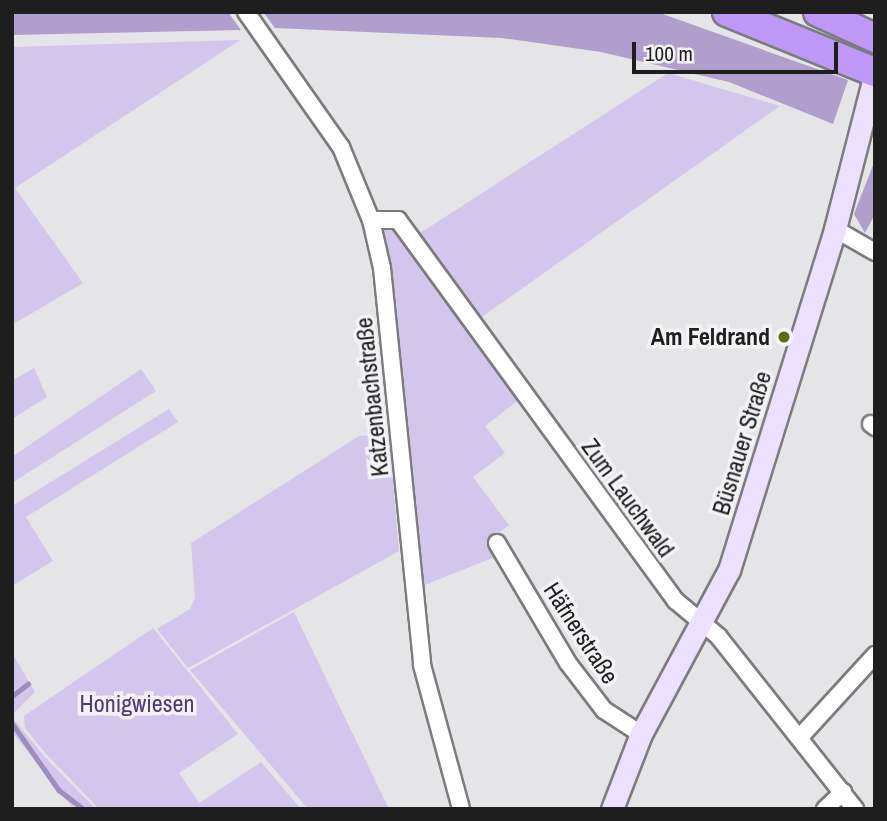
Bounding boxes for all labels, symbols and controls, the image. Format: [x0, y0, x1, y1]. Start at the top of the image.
scale bar [635, 28, 842, 72]
text: 100 m [645, 39, 693, 68]
street label: Katzenbachstraße [349, 316, 395, 478]
place label: Am Feldrand [651, 323, 770, 351]
marker: Am Feldrand [776, 329, 792, 345]
street label: Büsnauer Straße [706, 368, 778, 518]
street label: Zum Lauchwald [576, 433, 680, 563]
street label: Häfnerstraße [538, 577, 624, 689]
park label: Honigwiesen [80, 690, 194, 718]

